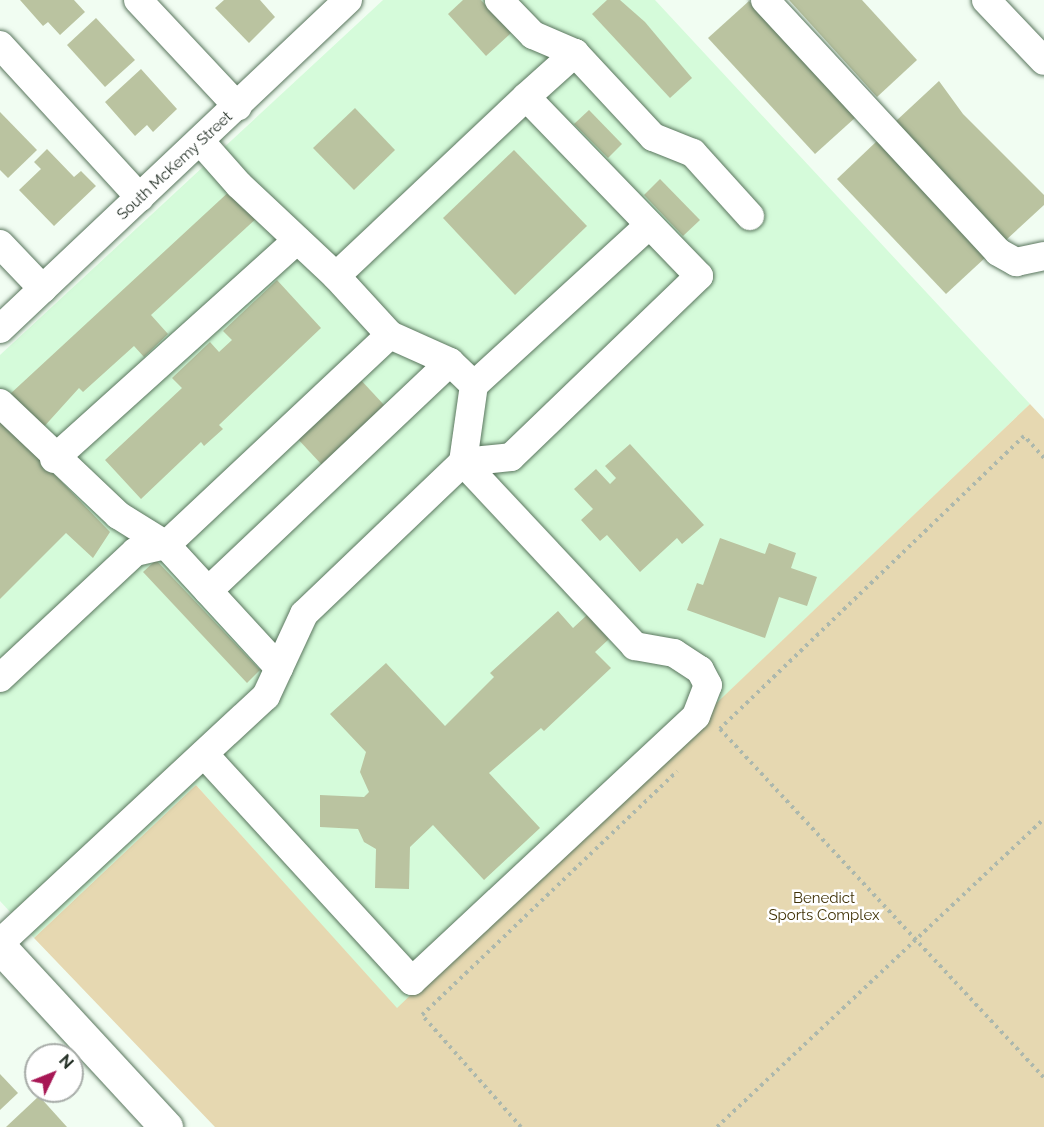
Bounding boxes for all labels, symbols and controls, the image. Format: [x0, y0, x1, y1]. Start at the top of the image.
street label: South McKemy Street [114, 108, 236, 224]
park label: Benedict Sports Complex [768, 889, 880, 924]
north arrow [24, 1043, 84, 1103]
text: N [55, 1051, 77, 1073]

